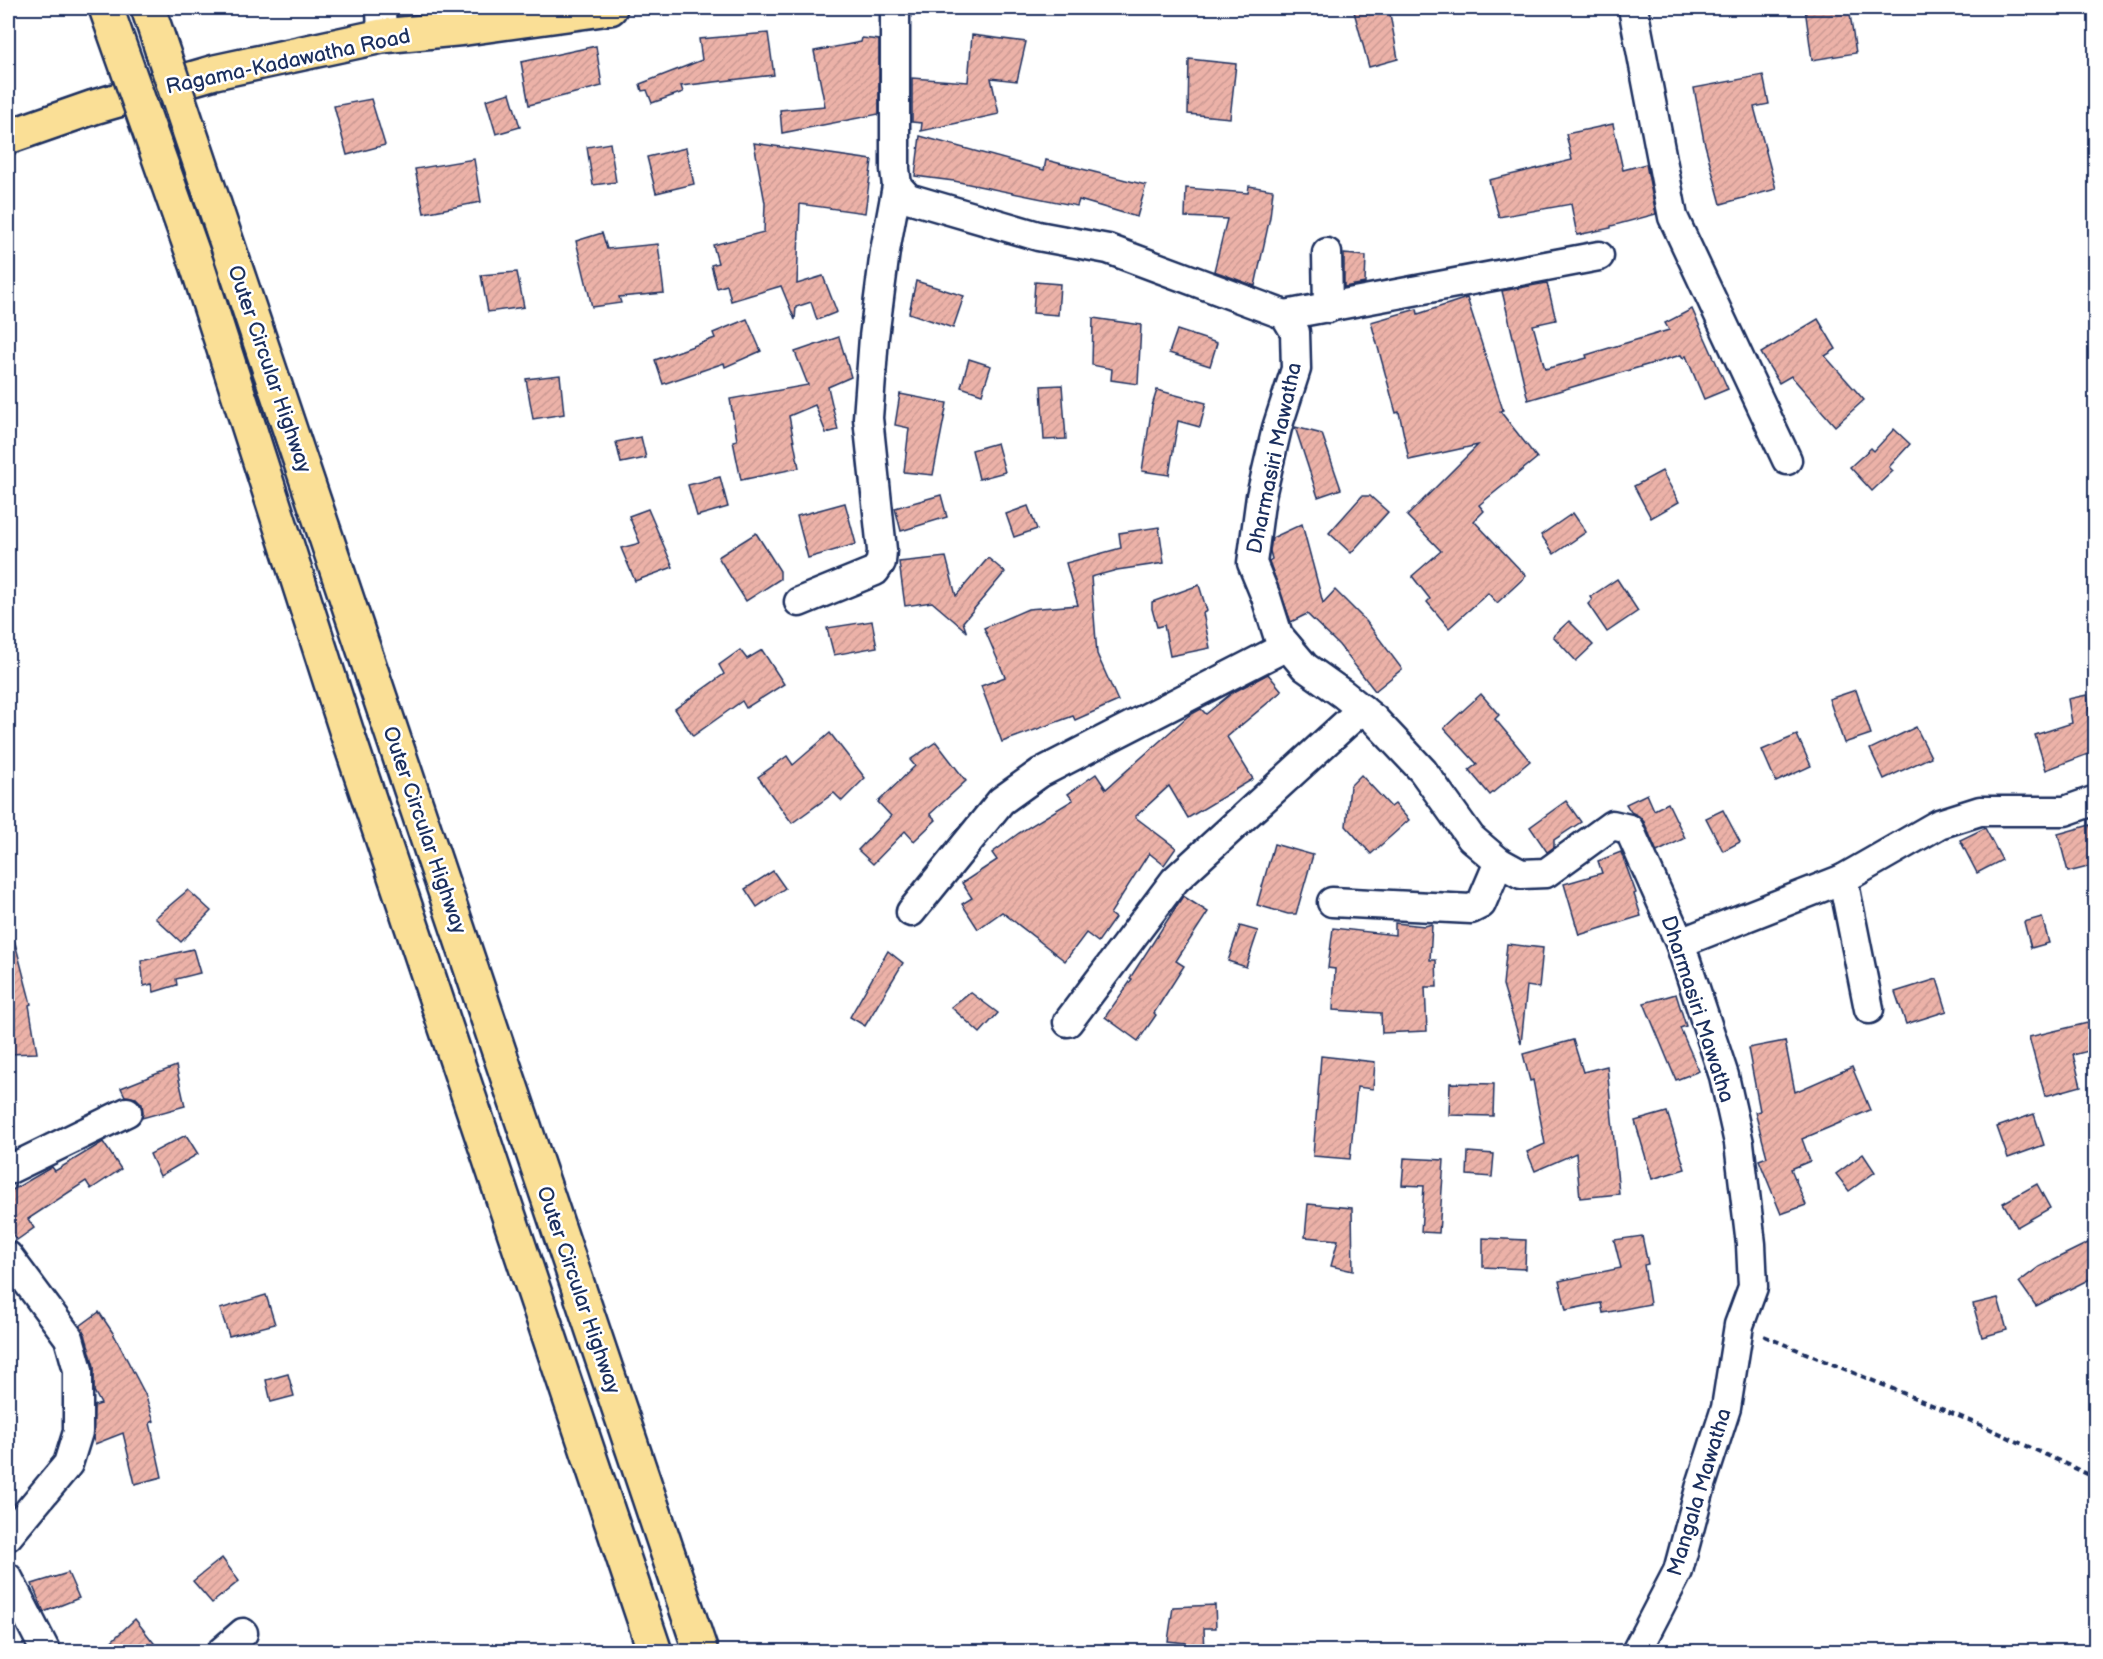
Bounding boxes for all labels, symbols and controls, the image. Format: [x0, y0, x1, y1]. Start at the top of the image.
street label: Ragama-Kadawatha Road [164, 23, 413, 100]
street label: Outer Circular Highway [222, 262, 317, 477]
street label: Dharmasiri Mawatha [1242, 360, 1307, 556]
street label: Outer Circular Highway [377, 723, 472, 938]
street label: Dharmasiri Mawatha [1656, 913, 1740, 1106]
street label: Outer Circular Highway [531, 1183, 626, 1398]
street label: Mangala Mawatha [1662, 1405, 1737, 1579]

